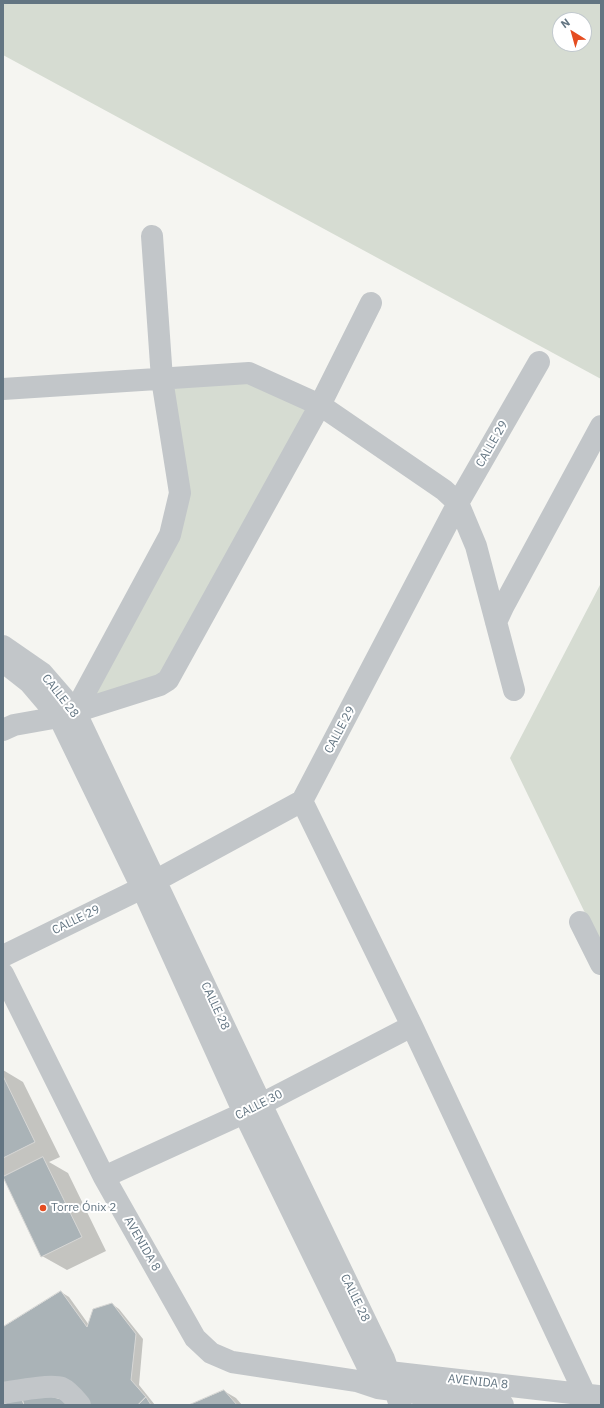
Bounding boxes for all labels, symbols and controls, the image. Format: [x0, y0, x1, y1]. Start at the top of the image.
north arrow [552, 12, 592, 52]
text: N [558, 15, 573, 31]
street label: CALLE 29 [473, 418, 511, 470]
street label: CALLE 28 [39, 671, 81, 721]
street label: CALLE 29 [322, 704, 358, 756]
street label: CALLE 29 [50, 902, 102, 938]
street label: CALLE 28 [198, 980, 232, 1032]
street label: CALLE 30 [233, 1087, 285, 1123]
place label: Torre Ónix 2 [51, 1201, 116, 1215]
marker: Torre Ónix 2 [38, 1203, 48, 1213]
street label: AVENIDA 8 [121, 1214, 163, 1274]
street label: CALLE 28 [337, 1272, 373, 1324]
street label: AVENIDA 8 [447, 1372, 509, 1392]

